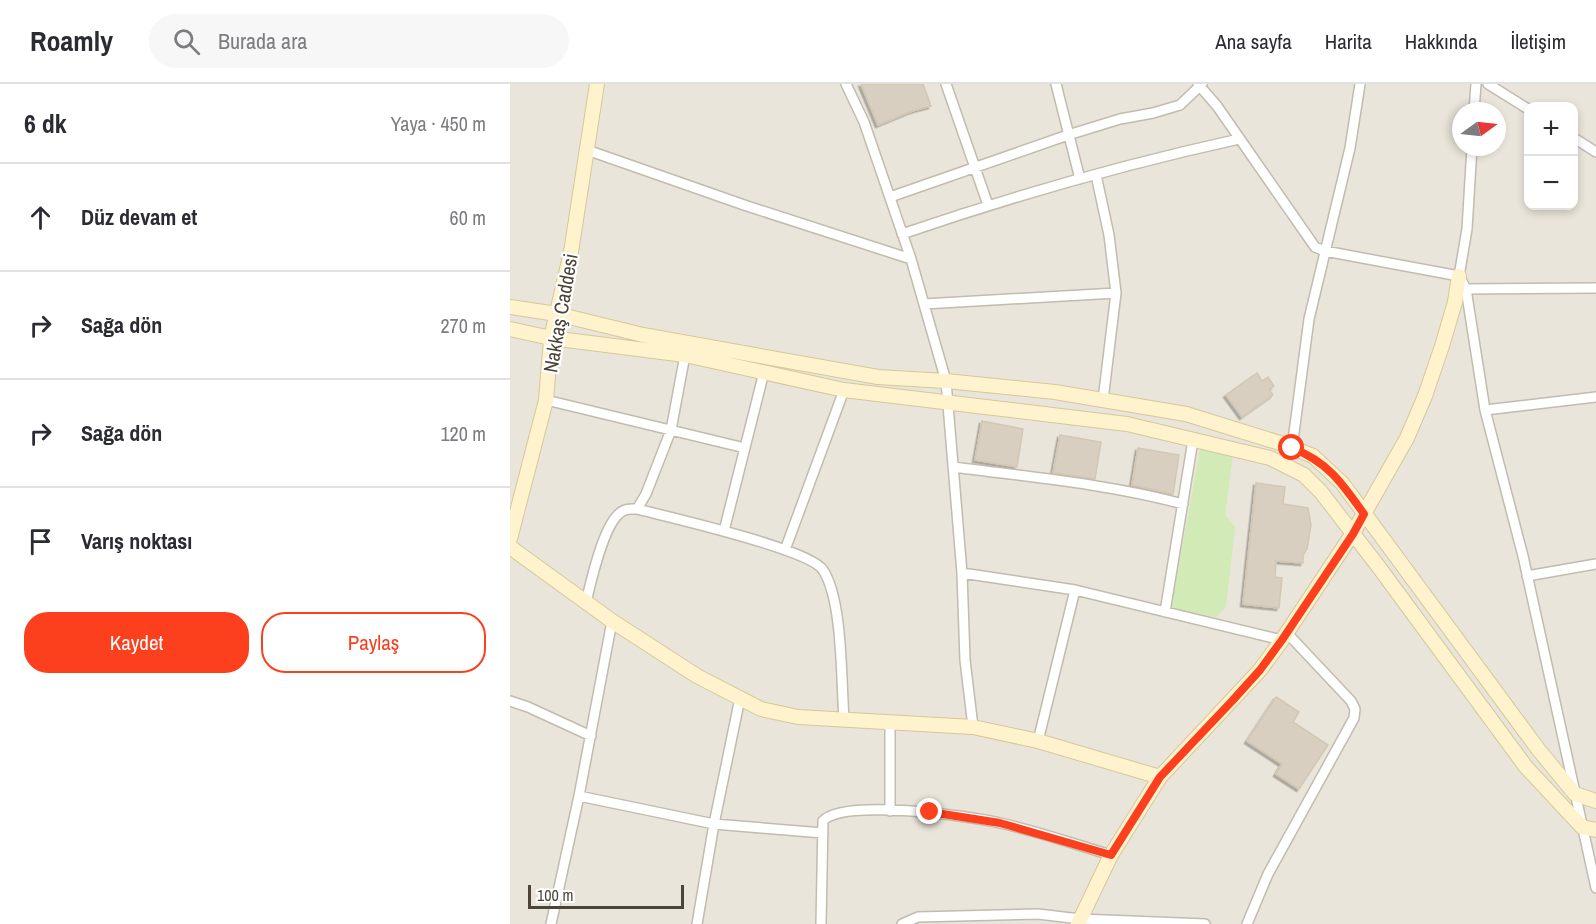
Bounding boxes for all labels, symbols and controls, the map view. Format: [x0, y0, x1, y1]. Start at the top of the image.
search box [149, 14, 569, 68]
text: Roamly [30, 22, 113, 60]
icon: search [170, 25, 203, 58]
text: Burada ara [218, 26, 307, 56]
text: Ana sayfa [1215, 27, 1292, 56]
text: Harita [1325, 27, 1372, 56]
text: Hakkında [1405, 27, 1477, 56]
text: İletişim [1510, 27, 1566, 56]
north arrow [1452, 102, 1506, 156]
map controls [1524, 102, 1578, 210]
button: + [1524, 102, 1578, 156]
text: 6 dk [24, 106, 67, 141]
text: Yaya · 450 m [391, 110, 486, 137]
button: − [1524, 156, 1578, 210]
icon: ahead [24, 201, 57, 234]
text: Düz devam et [81, 202, 197, 232]
text: 60 m [450, 204, 486, 231]
street label: Nakkaş Caddesi [536, 251, 584, 375]
icon: right [24, 309, 57, 342]
text: Sağa dön [81, 310, 162, 340]
text: 270 m [440, 312, 486, 339]
icon: right [24, 417, 57, 450]
text: Sağa dön [81, 418, 162, 448]
text: 120 m [440, 420, 486, 447]
route start [1278, 434, 1304, 460]
icon: arrive [24, 525, 57, 558]
text: Varış noktası [81, 526, 192, 556]
button: Kaydet [24, 612, 249, 673]
button: Paylaş [261, 612, 486, 673]
route end [916, 798, 942, 824]
scale bar [528, 882, 684, 910]
text: 100 m [537, 884, 573, 906]

